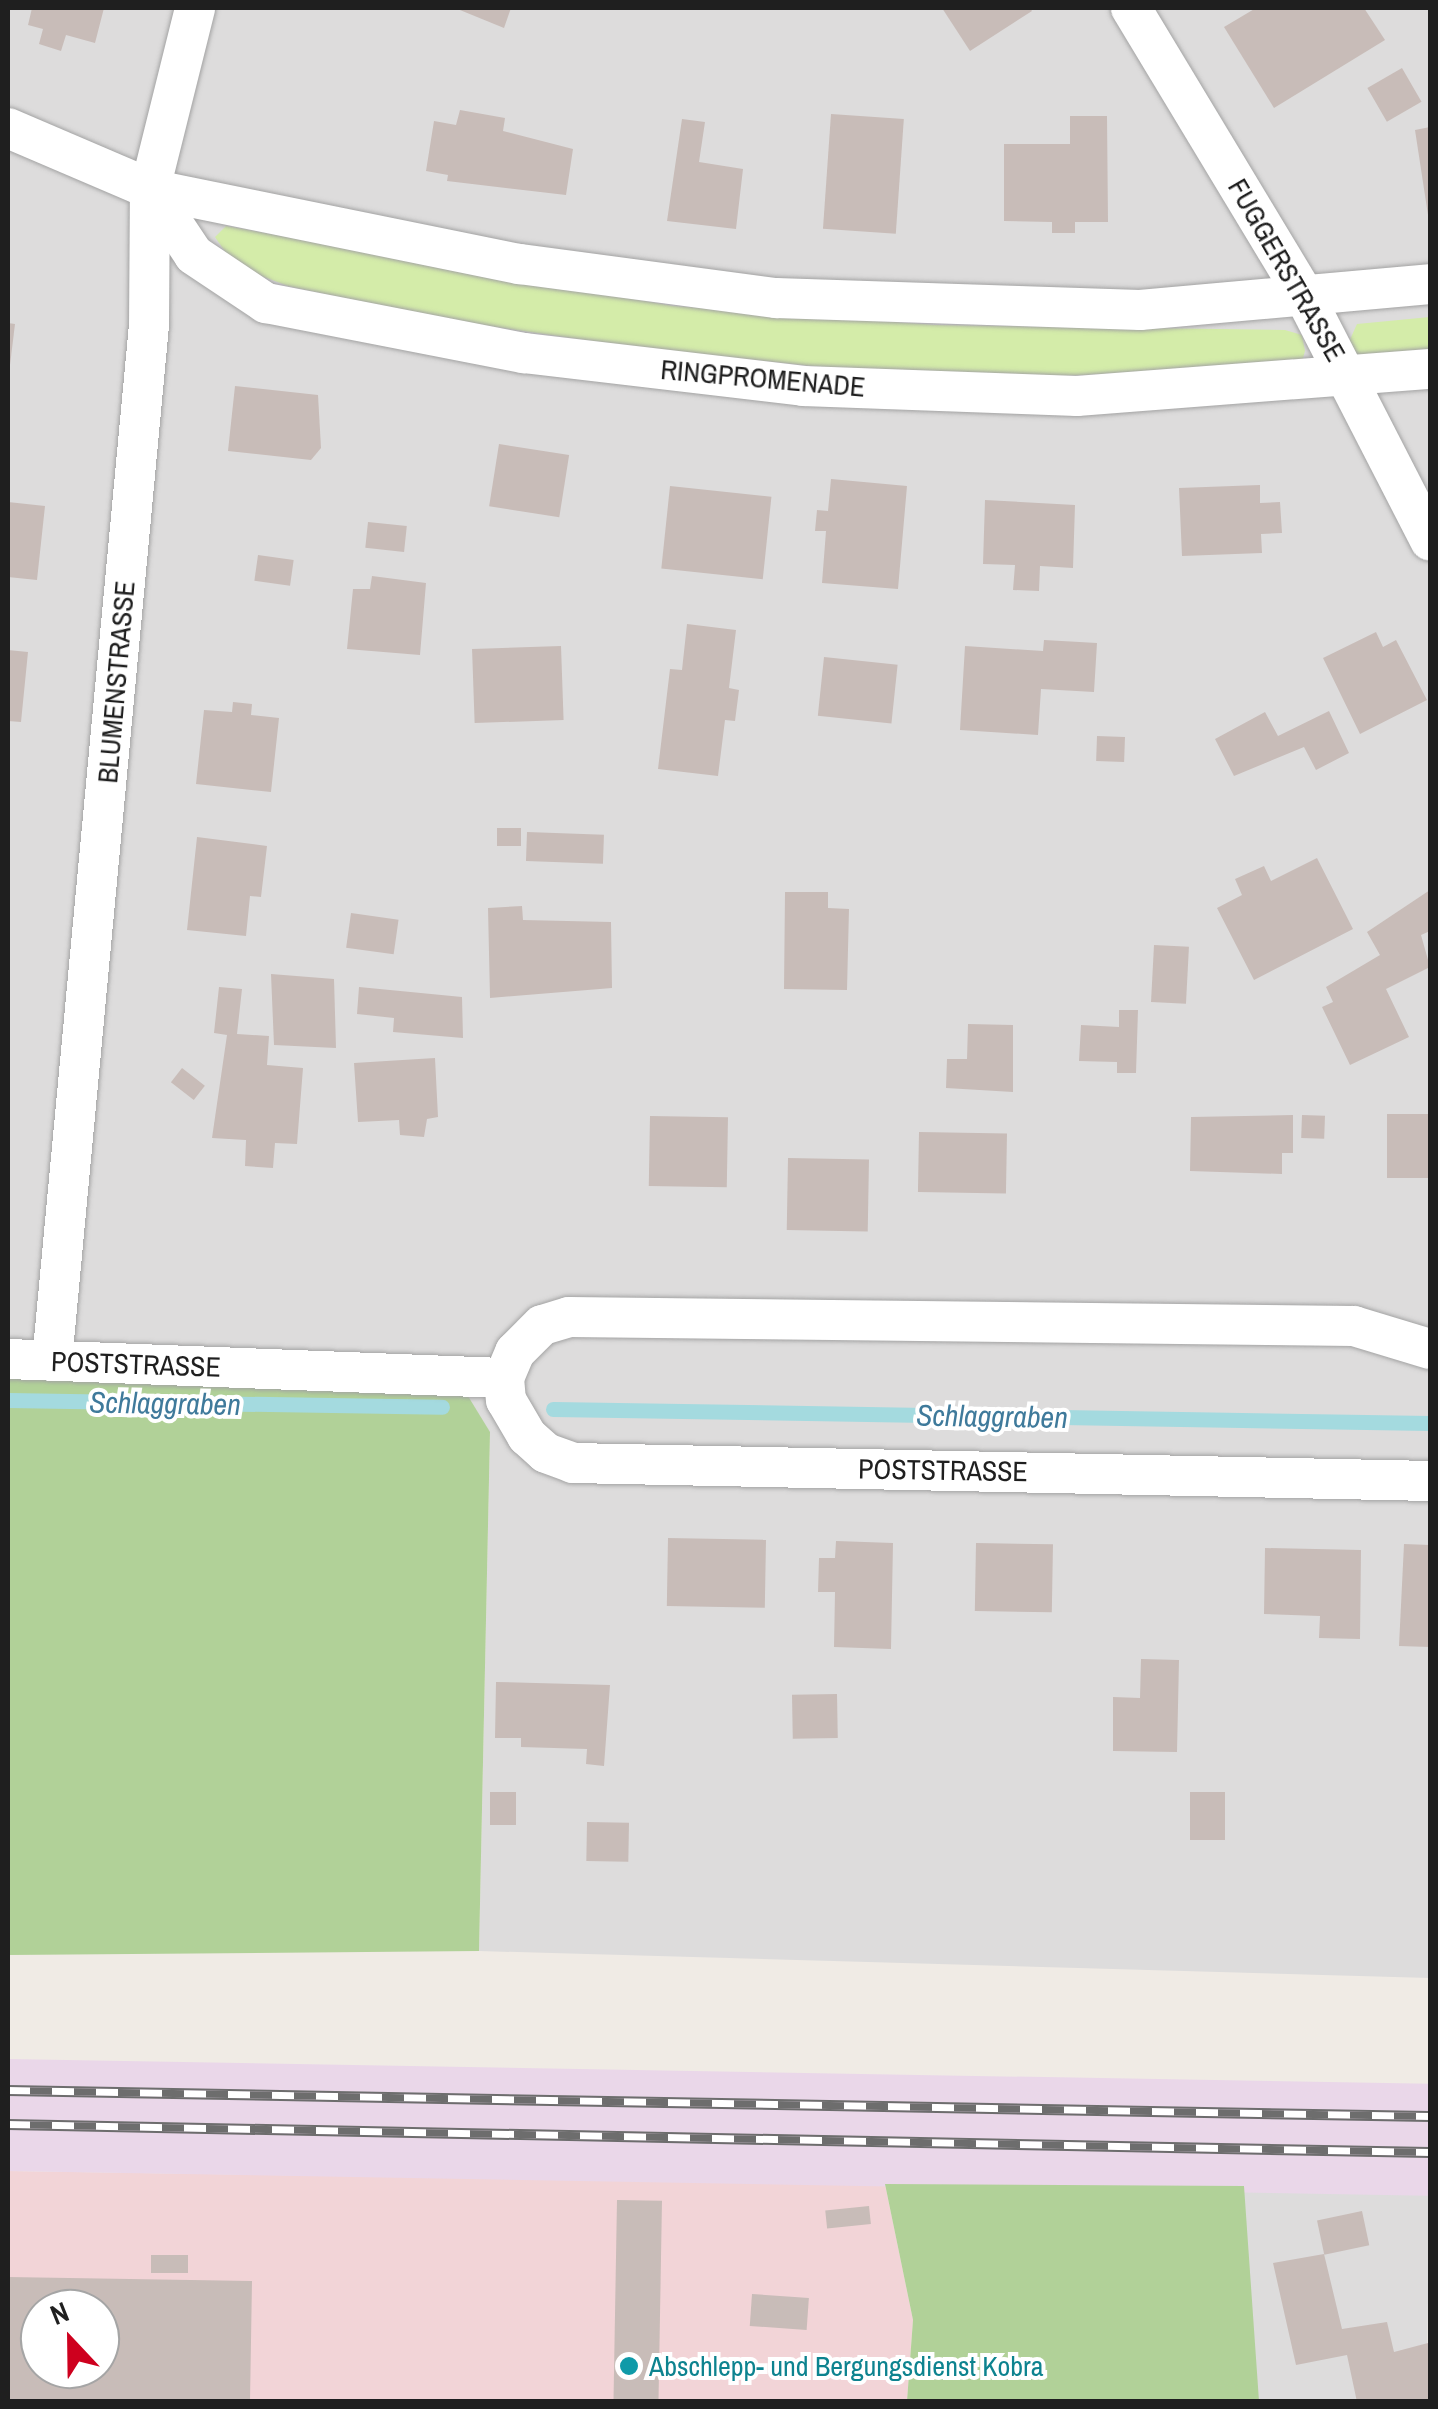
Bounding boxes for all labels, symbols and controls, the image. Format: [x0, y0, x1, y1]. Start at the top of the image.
street label: FUGGERSTRASSE [1221, 173, 1353, 367]
street label: RINGPROMENADE [659, 352, 867, 404]
street label: BLUMENSTRASSE [90, 579, 142, 785]
street label: POSTSTRASSE [51, 1344, 221, 1384]
water label: Schlaggraben [89, 1384, 241, 1422]
water label: Schlaggraben [916, 1397, 1068, 1435]
street label: POSTSTRASSE [858, 1452, 1028, 1488]
north arrow [20, 2289, 120, 2389]
text: N [45, 2292, 74, 2334]
place label: Abschlepp- und Bergungsdienst Kobra [649, 2349, 1043, 2383]
marker: Abschlepp- und Bergungsdienst Kobra [618, 2355, 640, 2377]

